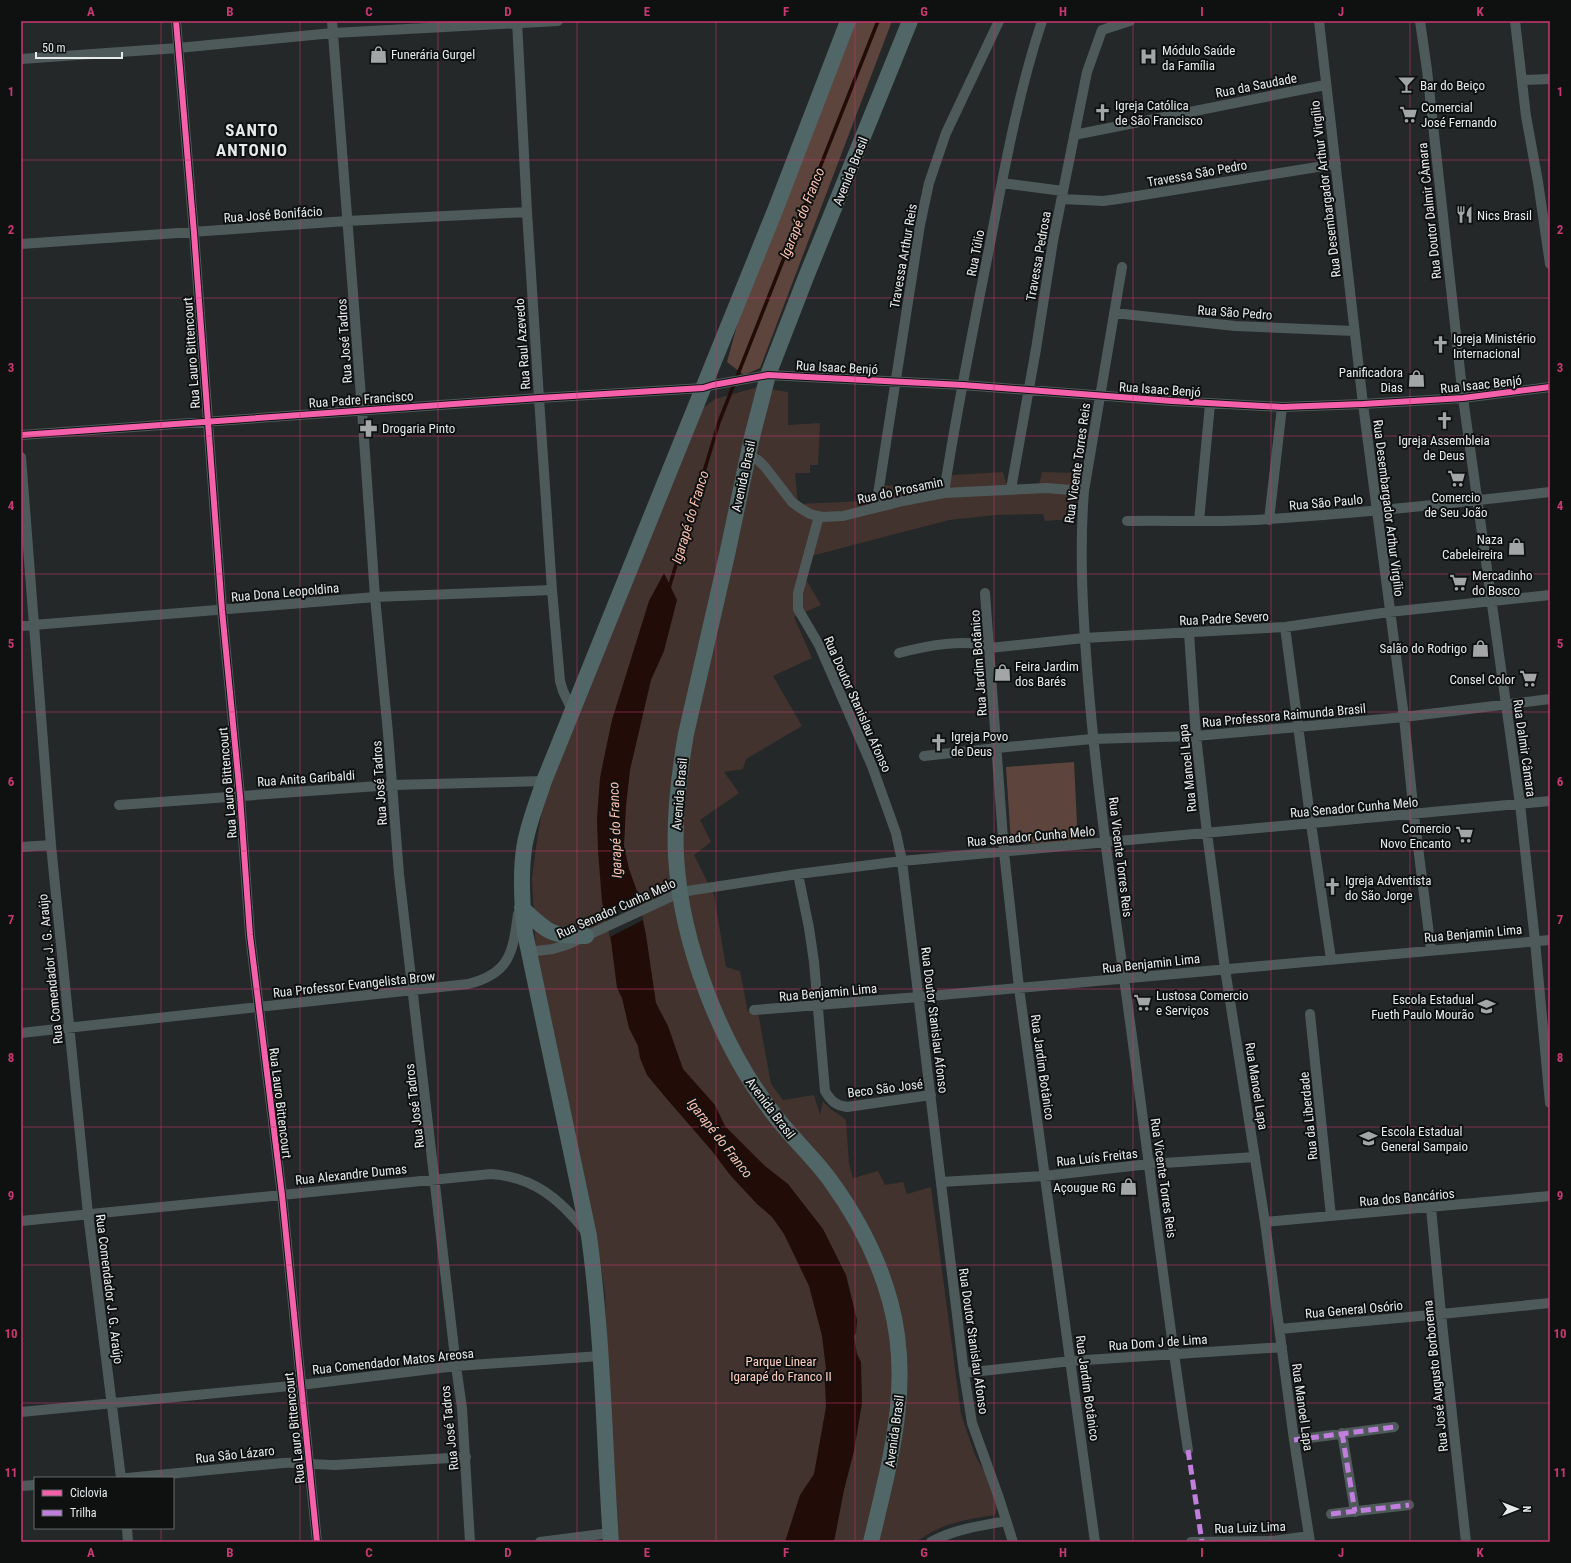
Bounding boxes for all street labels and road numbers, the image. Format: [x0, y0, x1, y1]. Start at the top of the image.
street label: Rua da Saudade [1214, 70, 1298, 101]
street label: Rua Desembargador Arthur Virgílio [1307, 100, 1344, 278]
street label: Avenida Brasil [830, 135, 871, 208]
street label: Rua Doutor Dalmir CÂmara [1415, 142, 1444, 280]
street label: Travessa São Pedro [1146, 157, 1248, 190]
street label: Travessa Arthur Reis [887, 203, 920, 309]
street label: Rua José Bonifácio [223, 204, 323, 225]
street label: Travessa Pedrosa [1023, 210, 1054, 302]
street label: Rua Túlio [964, 229, 987, 278]
street label: Rua Lauro Bittencourt [180, 297, 203, 409]
street label: Rua José Tadros [334, 298, 355, 384]
street label: Rua Raul Azevedo [512, 298, 533, 390]
street label: Rua São Pedro [1197, 302, 1273, 323]
street label: Rua Isaac Benjó [796, 358, 878, 377]
street label: Rua Isaac Benjó [1440, 373, 1523, 396]
street label: Rua Isaac Benjó [1119, 379, 1201, 400]
street label: Rua Padre Francisco [308, 388, 414, 411]
street label: Rua Vicente Torres Reis [1062, 402, 1093, 524]
street label: Rua Desembargador Arthur Virgílio [1370, 419, 1407, 597]
street label: Avenida Brasil [729, 439, 758, 513]
street label: Rua do Prosamin [856, 474, 944, 507]
street label: Rua São Paulo [1289, 492, 1364, 513]
street label: Rua Dona Leopoldina [230, 580, 340, 605]
street label: Rua Jardim Botânico [967, 609, 990, 717]
street label: Rua Padre Severo [1179, 609, 1269, 628]
street label: Rua Doutor Stanislau Afonso [821, 634, 894, 774]
street label: Rua Dalmir Câmara [1510, 698, 1539, 798]
street label: Rua Professora Raimunda Brasil [1202, 701, 1367, 730]
street label: Rua Manoel Lapa [1175, 723, 1200, 813]
street label: Rua Lauro Bittencourt [215, 727, 240, 839]
street label: Rua José Tadros [369, 740, 390, 826]
street label: Avenida Brasil [669, 757, 690, 831]
street label: Rua Anita Garibaldi [257, 768, 356, 789]
street label: Rua Senador Cunha Melo [1289, 794, 1419, 821]
street label: Rua Vicente Torres Reis [1106, 796, 1135, 918]
street label: Rua Senador Cunha Melo [966, 823, 1096, 850]
street label: Rua Senador Cunha Melo [554, 875, 678, 941]
street label: Rua Comendador J. G. Araújo [35, 893, 66, 1045]
street label: Rua Benjamin Lima [1423, 922, 1523, 945]
street label: Rua Doutor Stanislau Afonso [918, 946, 951, 1094]
street label: Rua Benjamin Lima [1101, 951, 1201, 976]
street label: Rua Professor Evangelista Brow [272, 968, 436, 1000]
street label: Rua Benjamin Lima [778, 981, 878, 1004]
street label: Rua Jardim Botânico [1028, 1013, 1057, 1121]
street label: Rua Manoel Lapa [1242, 1041, 1271, 1131]
street label: Rua Lauro Bittencourt [266, 1047, 295, 1159]
street label: Rua José Tadros [402, 1063, 427, 1149]
street label: Rua da Liberdade [1296, 1071, 1321, 1161]
street label: Avenida Brasil [743, 1075, 798, 1142]
street label: Beco São José [846, 1076, 924, 1101]
street label: Rua Vicente Torres Reis [1148, 1117, 1179, 1239]
street label: Rua Luís Freitas [1056, 1146, 1138, 1169]
street label: Rua Alexandre Dumas [294, 1161, 408, 1188]
street label: Rua dos Bancários [1359, 1186, 1455, 1209]
street label: Rua Comendador J. G. Araújo [93, 1213, 126, 1365]
street label: Rua Doutor Stanislau Afonso [956, 1267, 991, 1415]
street label: Rua General Osório [1304, 1298, 1404, 1321]
street label: Rua José Augusto Borborema [1420, 1299, 1451, 1452]
street label: Rua Dom J de Lima [1108, 1332, 1208, 1353]
street label: Rua Jardim Botânico [1073, 1334, 1102, 1442]
street label: Rua Comendador Matos Areosa [312, 1346, 475, 1377]
street label: Rua Manoel Lapa [1289, 1362, 1316, 1452]
street label: Rua Lauro Bittencourt [281, 1372, 308, 1484]
street label: Rua José Tadros [438, 1385, 461, 1471]
street label: Avenida Brasil [882, 1394, 907, 1468]
street label: Rua São Lázaro [195, 1443, 275, 1466]
street label: Rua Luiz Lima [1214, 1519, 1286, 1536]

